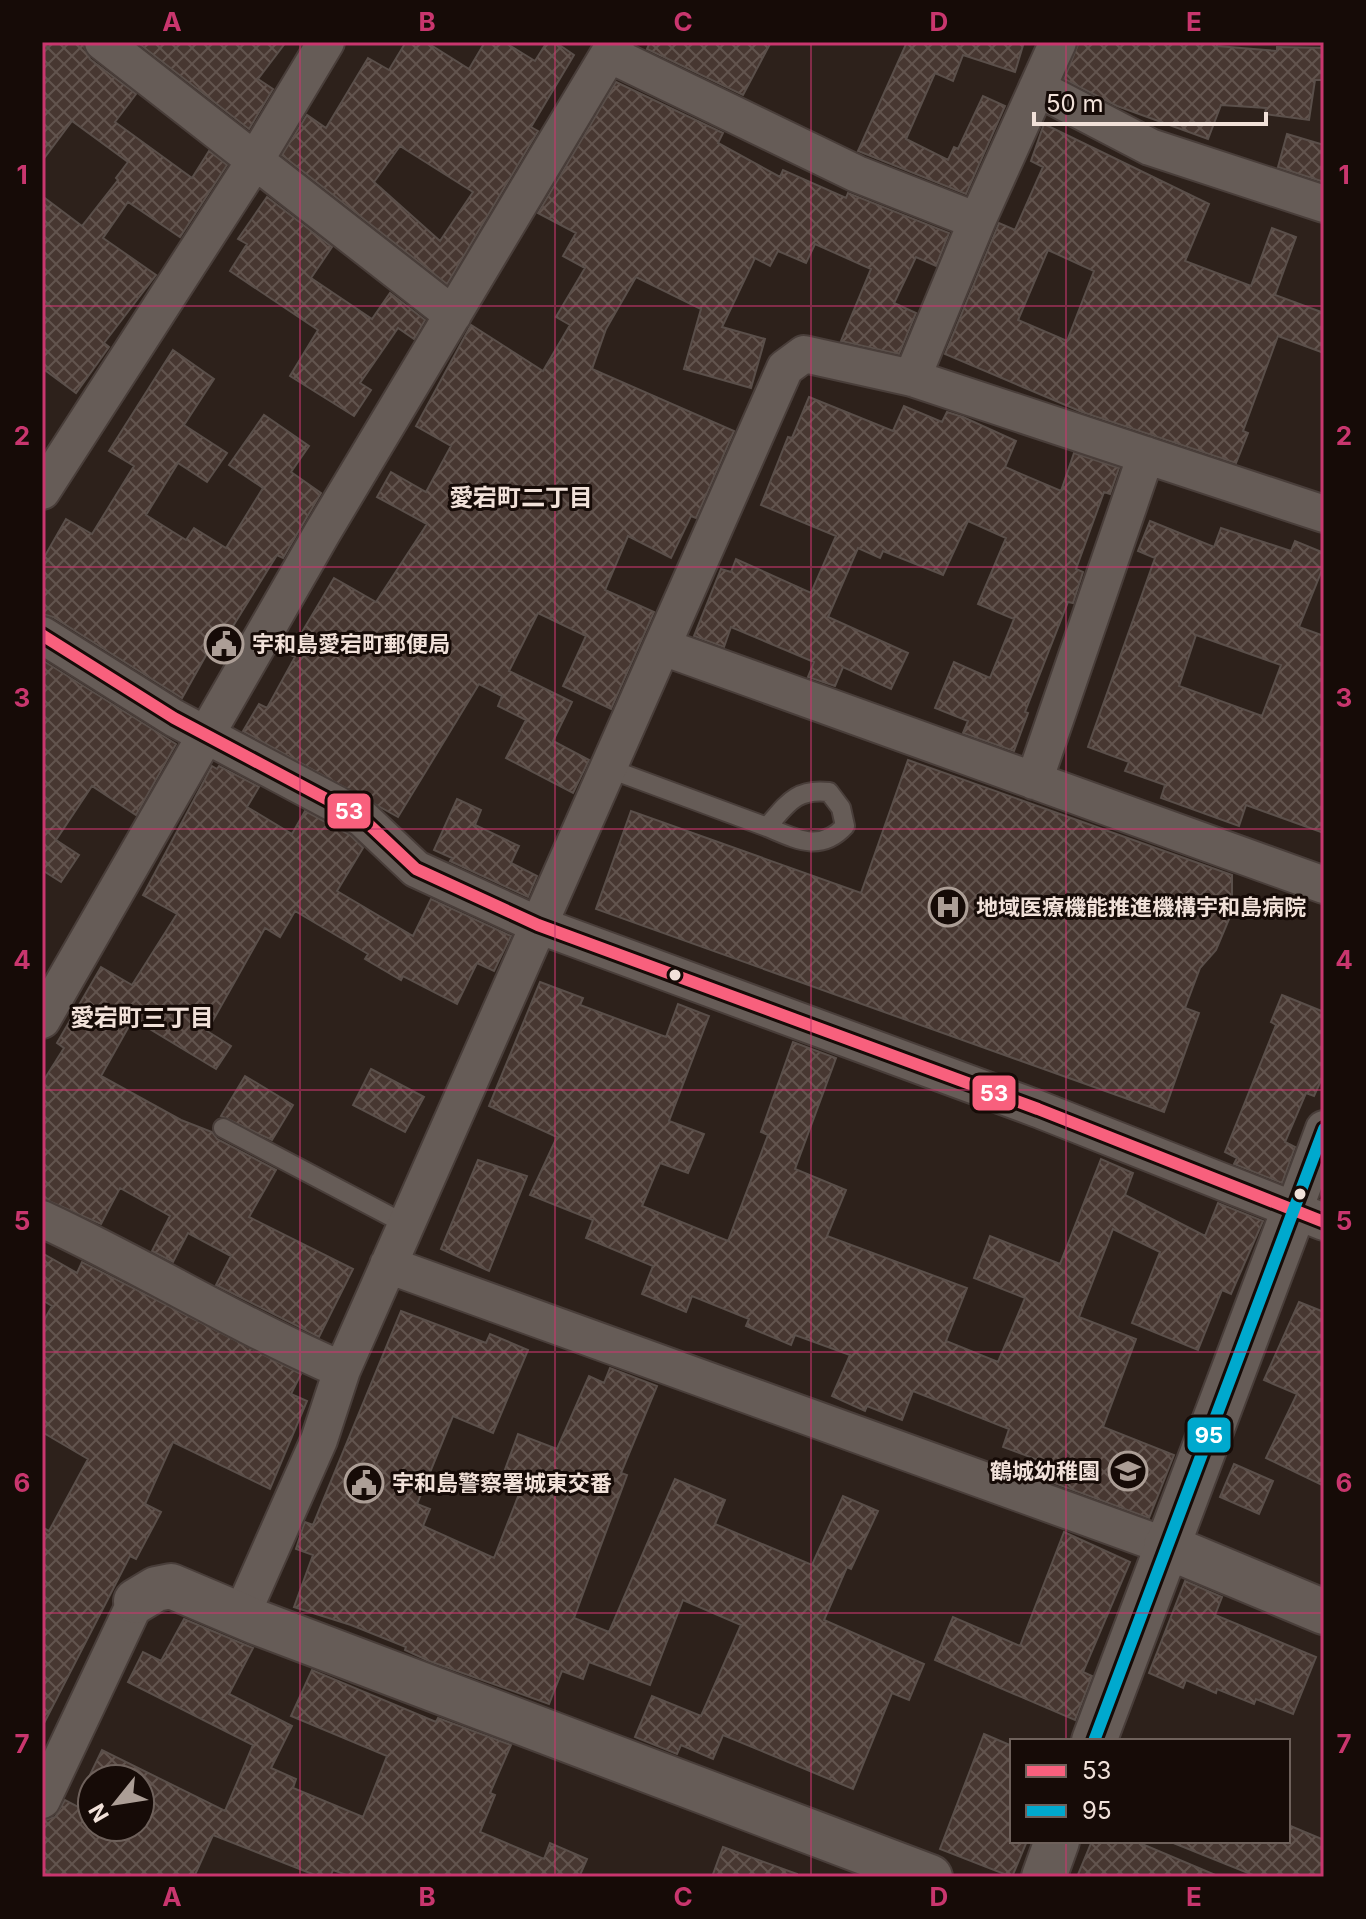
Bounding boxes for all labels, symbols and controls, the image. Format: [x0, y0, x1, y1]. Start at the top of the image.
text: A [162, 6, 182, 37]
text: B [418, 6, 436, 37]
text: C [673, 6, 693, 37]
text: D [930, 6, 948, 37]
text: E [1186, 6, 1202, 37]
scale bar [1034, 76, 1266, 126]
text: 50 m [1046, 89, 1104, 118]
text: 1 [16, 159, 28, 190]
text: 1 [1338, 159, 1350, 190]
text: 2 [14, 420, 30, 451]
text: 2 [1336, 420, 1352, 451]
district label: 愛宕町二丁目 [449, 483, 593, 512]
public building icon: 宇和島愛宕町郵便局 [203, 623, 245, 665]
place label: 宇和島愛宕町郵便局 [252, 631, 450, 657]
text: 3 [14, 682, 30, 713]
text: 3 [1336, 682, 1352, 713]
line badge: 53 [326, 792, 372, 830]
text: 53 [335, 798, 363, 824]
hospital icon: 地域医療機能推進機構宇和島病院 [927, 886, 969, 928]
place label: 地域医療機能推進機構宇和島病院 [976, 894, 1306, 920]
text: 4 [13, 944, 31, 975]
text: 4 [1335, 944, 1353, 975]
unlabelled marker [667, 967, 683, 983]
district label: 愛宕町三丁目 [70, 1003, 214, 1032]
line badge: 53 [971, 1074, 1017, 1112]
text: 53 [980, 1080, 1008, 1106]
unlabelled marker [1292, 1186, 1308, 1202]
text: 5 [14, 1205, 30, 1236]
text: 5 [1336, 1205, 1352, 1236]
line badge: 95 [1186, 1416, 1232, 1454]
text: 95 [1195, 1422, 1223, 1448]
school or university icon: 鶴城幼稚園 [1107, 1450, 1149, 1492]
place label: 鶴城幼稚園 [990, 1458, 1100, 1484]
public building icon: 宇和島警察署城東交番 [343, 1462, 385, 1504]
text: 6 [14, 1467, 30, 1498]
text: 6 [1336, 1467, 1352, 1498]
place label: 宇和島警察署城東交番 [392, 1470, 612, 1496]
text: 7 [14, 1728, 30, 1759]
text: 7 [1336, 1728, 1352, 1759]
legend [1010, 1739, 1290, 1843]
text: 53 [1082, 1756, 1111, 1785]
north arrow [76, 1763, 156, 1843]
text: 95 [1082, 1796, 1111, 1825]
text: N [83, 1799, 114, 1827]
text: A [162, 1881, 182, 1912]
text: B [418, 1881, 436, 1912]
text: C [673, 1881, 693, 1912]
text: D [930, 1881, 948, 1912]
text: E [1186, 1881, 1202, 1912]

